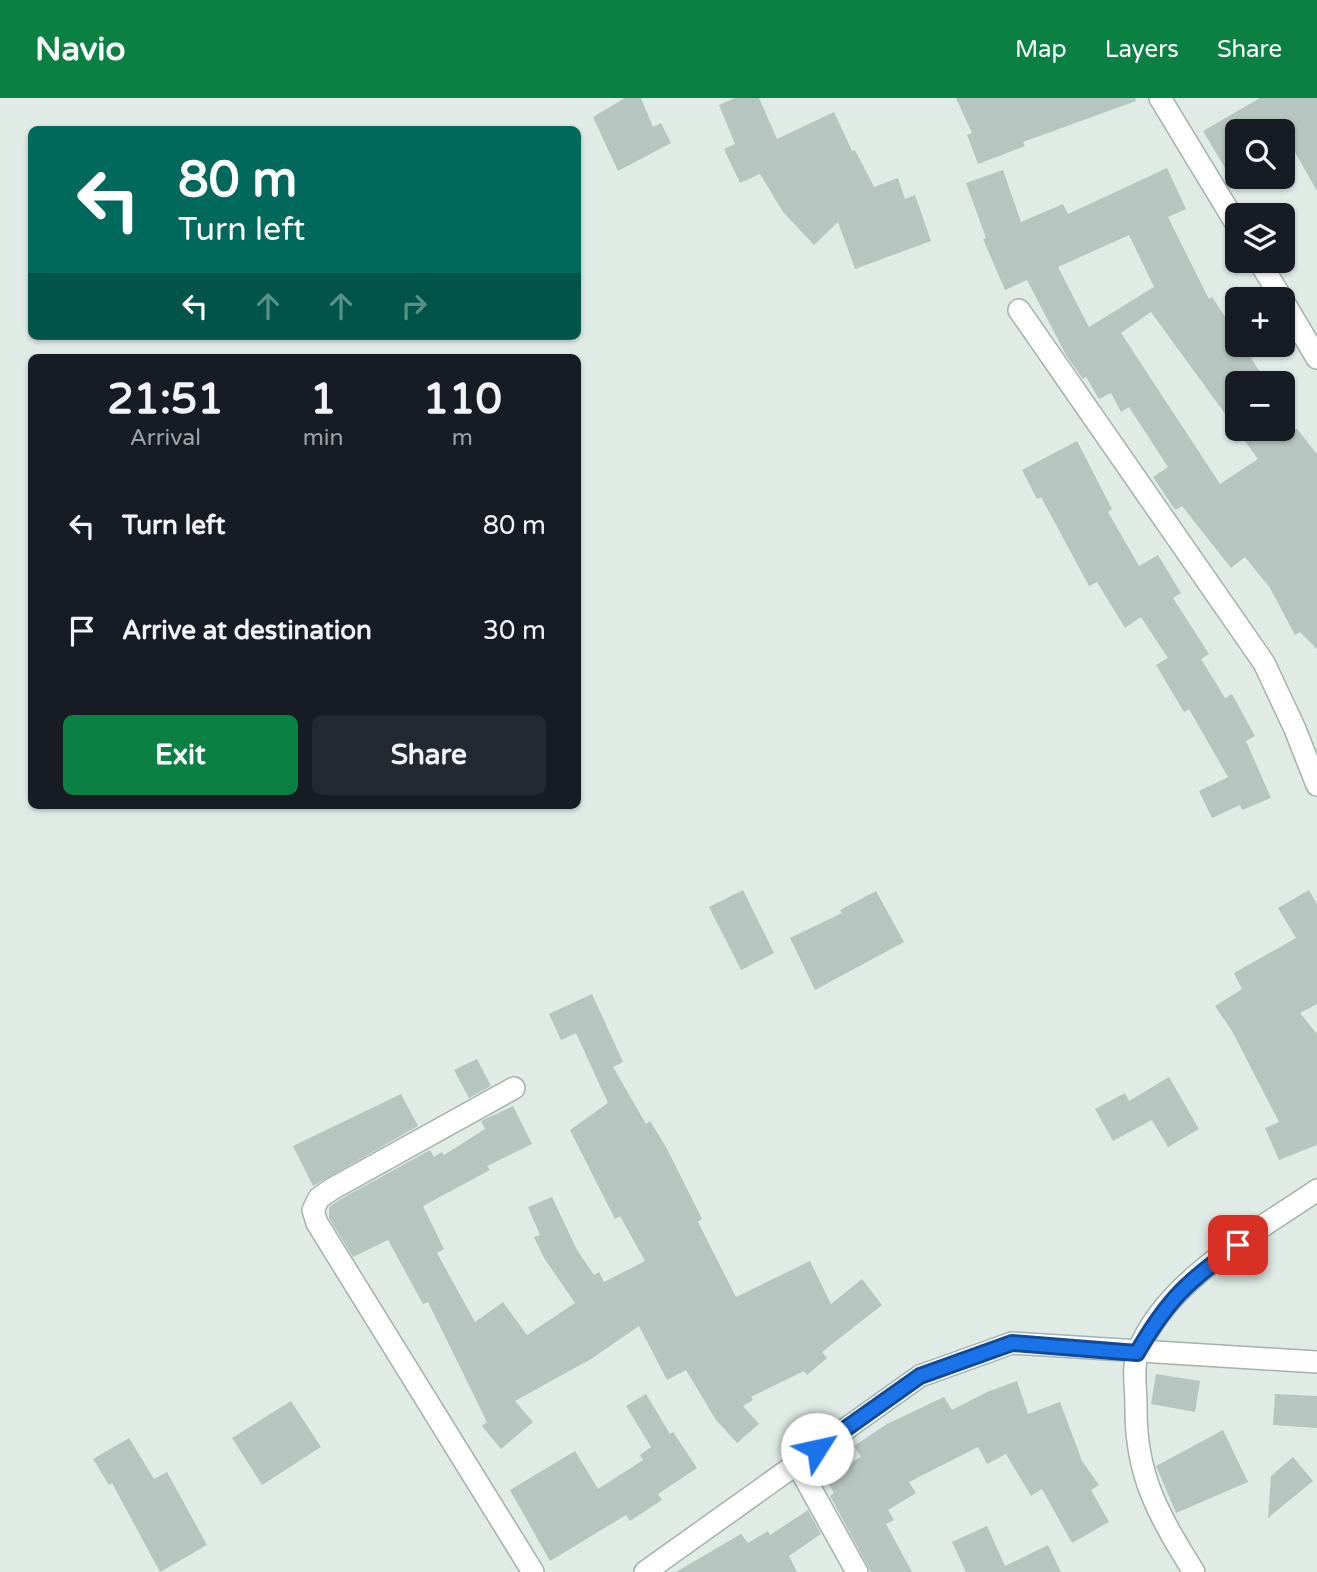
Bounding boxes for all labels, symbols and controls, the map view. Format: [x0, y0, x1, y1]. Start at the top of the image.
text: Navio [35, 30, 126, 69]
text: Map [1015, 35, 1067, 64]
text: Layers [1105, 35, 1179, 64]
text: Share [1217, 35, 1282, 64]
map controls [1225, 119, 1295, 441]
button: search [1225, 119, 1295, 189]
text: 80 m [178, 151, 297, 210]
icon: left [63, 154, 154, 245]
button: layers [1225, 203, 1295, 273]
text: Turn left [178, 211, 305, 249]
icon: left [176, 287, 214, 325]
icon: ahead [249, 287, 287, 325]
icon: ahead [322, 287, 360, 325]
icon: right [395, 287, 433, 325]
button: + [1225, 287, 1295, 357]
button: − [1225, 371, 1295, 441]
text: 21:51 [107, 374, 224, 425]
text: 1 [310, 374, 336, 425]
text: 110 [423, 374, 502, 425]
text: Arrival [130, 424, 201, 452]
text: min [303, 424, 344, 452]
text: m [452, 424, 473, 452]
icon: left [63, 507, 101, 545]
text: Turn left [122, 510, 225, 541]
text: 80 m [483, 510, 546, 541]
icon: arrive [63, 612, 101, 650]
text: Arrive at destination [122, 615, 372, 646]
text: 30 m [483, 615, 546, 646]
button: Exit [63, 715, 298, 795]
button: Share [312, 715, 546, 795]
pin [1208, 1215, 1268, 1275]
icon: arrive [1219, 1226, 1257, 1264]
position arrow [780, 1412, 854, 1486]

